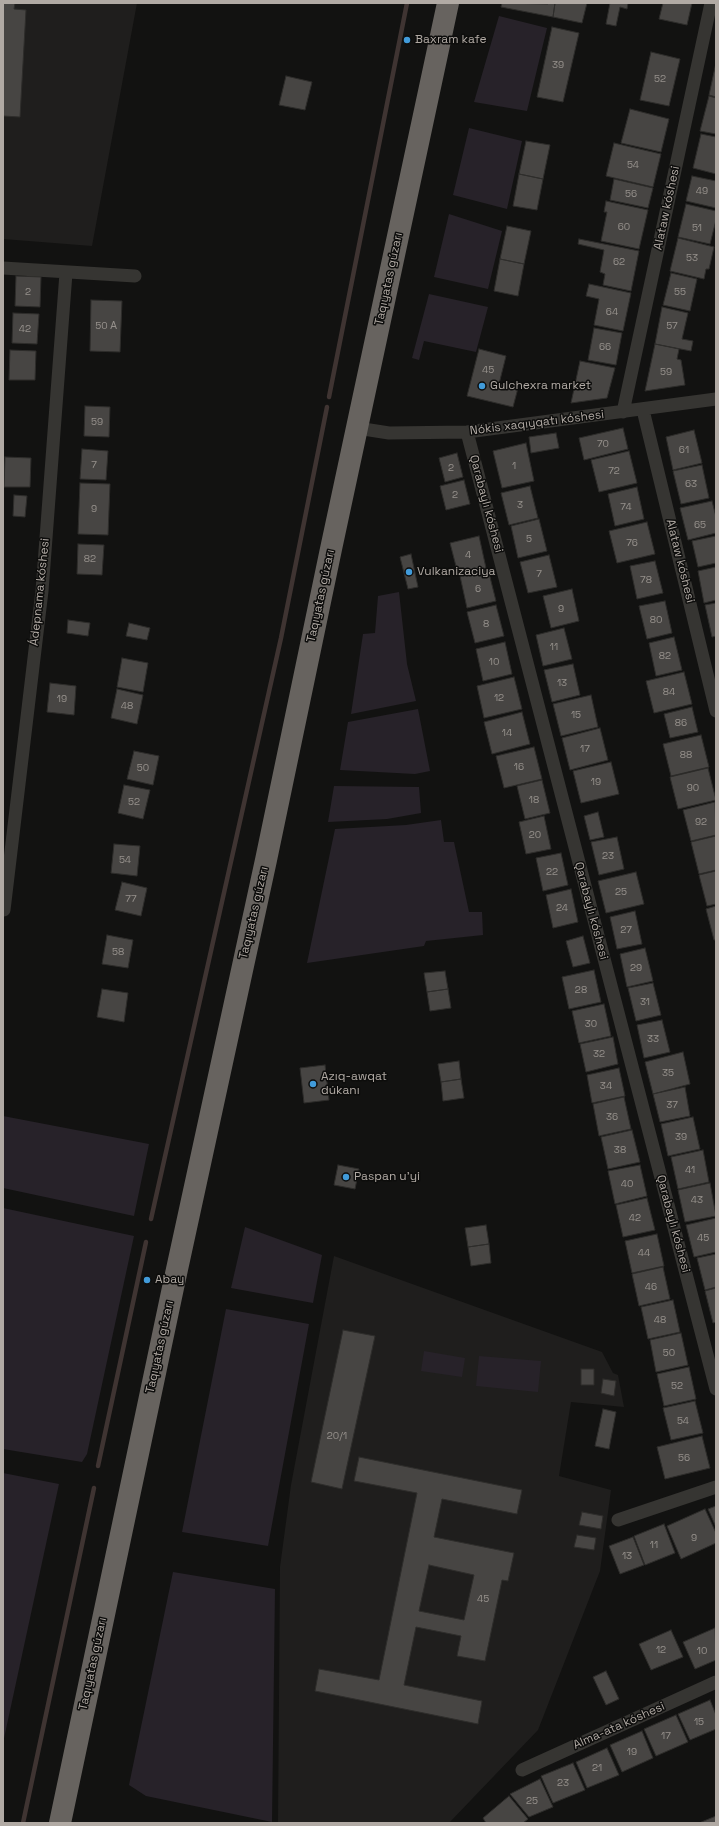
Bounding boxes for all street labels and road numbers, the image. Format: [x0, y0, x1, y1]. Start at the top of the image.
street label: Alataw kóshesi [651, 165, 683, 251]
street label: Taqıyatas gúzarı [372, 231, 406, 327]
street label: Nókis xaqıyqatı kóshesi [469, 408, 605, 438]
street label: Qarabaylı kóshesi [466, 454, 506, 554]
street label: Alataw kóshesi [663, 518, 697, 604]
street label: Ádepnama kóshesi [27, 537, 53, 647]
street label: Taqıyatas gúzarı [304, 548, 338, 644]
street label: Qarabaylı kóshesi [571, 861, 611, 961]
street label: Taqıyatas gúzarı [236, 865, 272, 961]
street label: Qarabaylı kóshesi [653, 1174, 693, 1274]
street label: Taqıyatas gúzarı [143, 1299, 177, 1395]
street label: Taqıyatas gúzarı [76, 1616, 110, 1712]
street label: Alma-ata kóshesi [571, 1699, 667, 1753]

